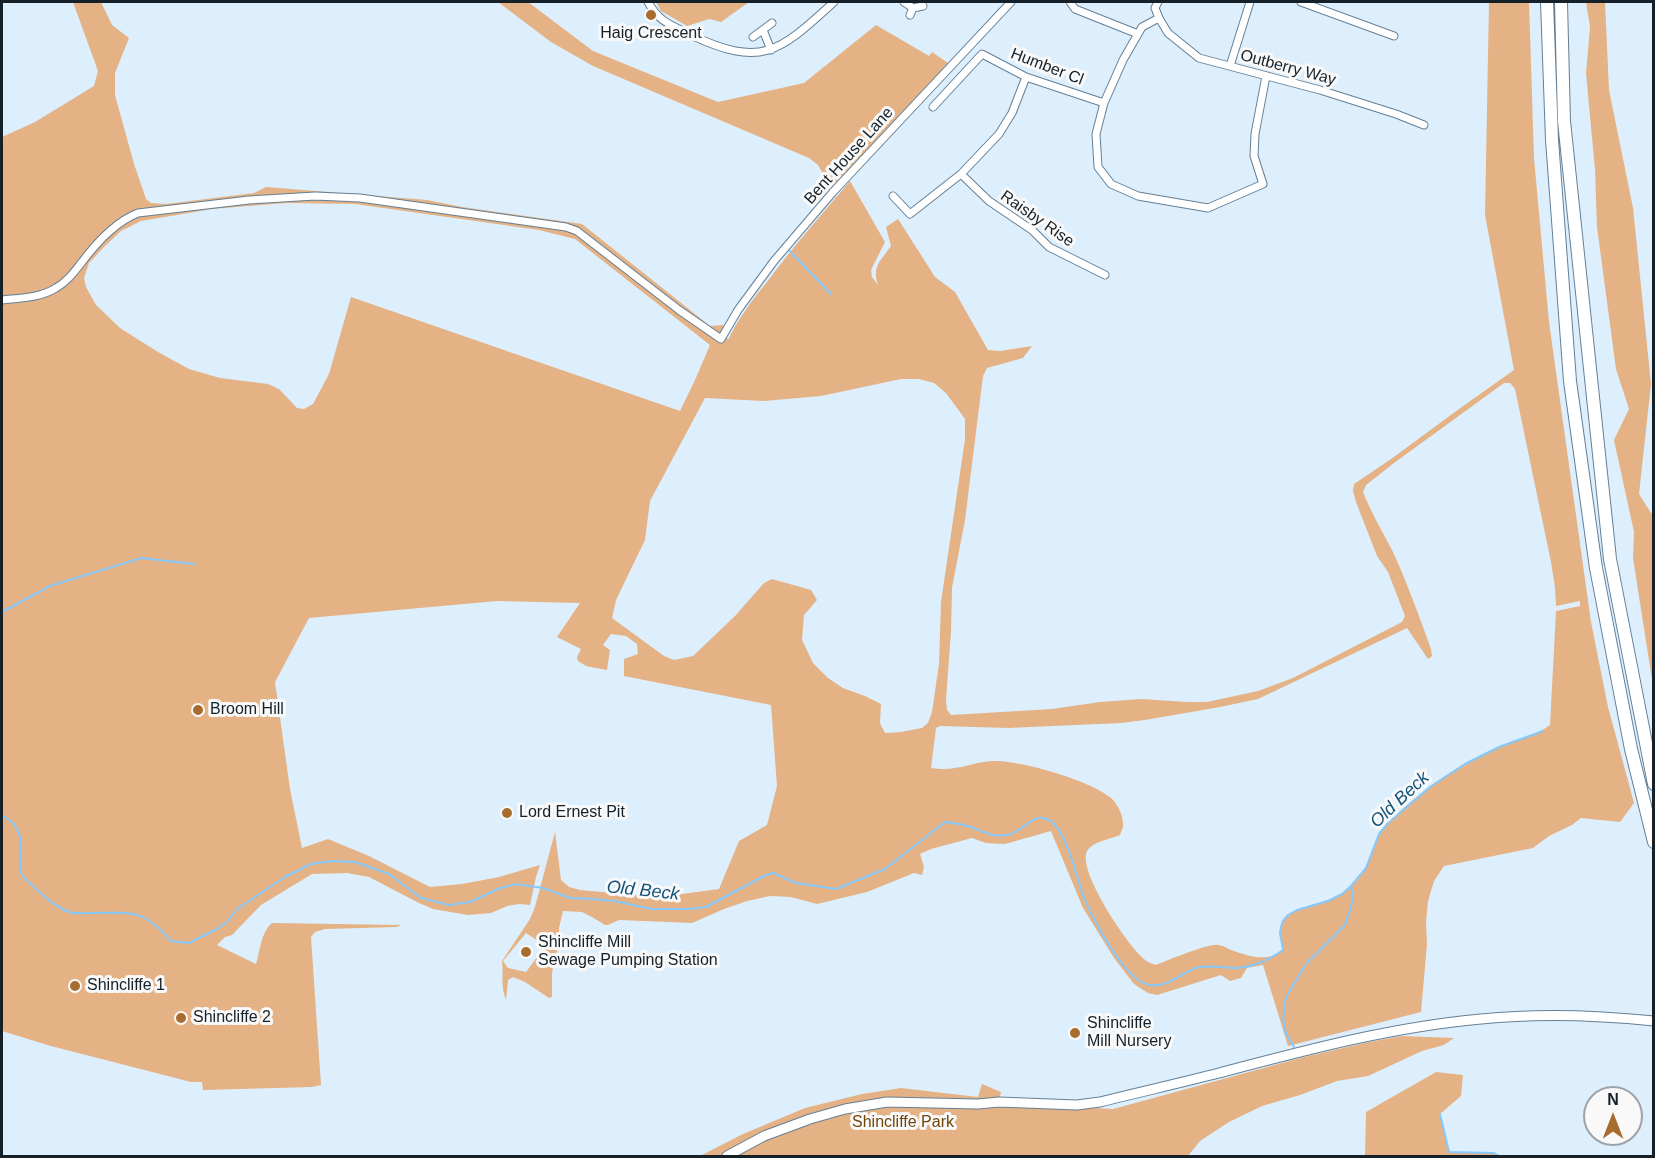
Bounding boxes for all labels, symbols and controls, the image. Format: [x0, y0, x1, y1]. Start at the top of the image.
marker: Haig Crescent [644, 8, 658, 22]
place label: Haig Crescent [600, 24, 702, 44]
street label: Humber Cl [1008, 44, 1086, 90]
street label: Outberry Way [1238, 46, 1338, 90]
street label: Bent House Lane [800, 104, 898, 208]
street label: Raisby Rise [997, 187, 1077, 251]
place label: Broom Hill [210, 700, 284, 720]
marker: Broom Hill [191, 703, 205, 717]
water label: Old Beck [1366, 767, 1434, 833]
place label: Lord Ernest Pit [519, 803, 625, 823]
marker: Lord Ernest Pit [500, 806, 514, 820]
water label: Old Beck [606, 876, 680, 906]
place label: Shincliffe Mill Sewage Pumping Station [538, 933, 718, 971]
marker: Shincliffe Mill Sewage Pumping Station [519, 945, 533, 959]
place label: Shincliffe 1 [87, 976, 165, 996]
marker: Shincliffe 1 [68, 979, 82, 993]
place label: Shincliffe 2 [193, 1008, 271, 1028]
marker: Shincliffe 2 [174, 1011, 188, 1025]
place label: Shincliffe Mill Nursery [1087, 1014, 1171, 1052]
marker: Shincliffe Mill Nursery [1068, 1026, 1082, 1040]
north arrow [1583, 1086, 1643, 1146]
text: N [1607, 1091, 1619, 1108]
park label: Shincliffe Park [852, 1113, 954, 1133]

